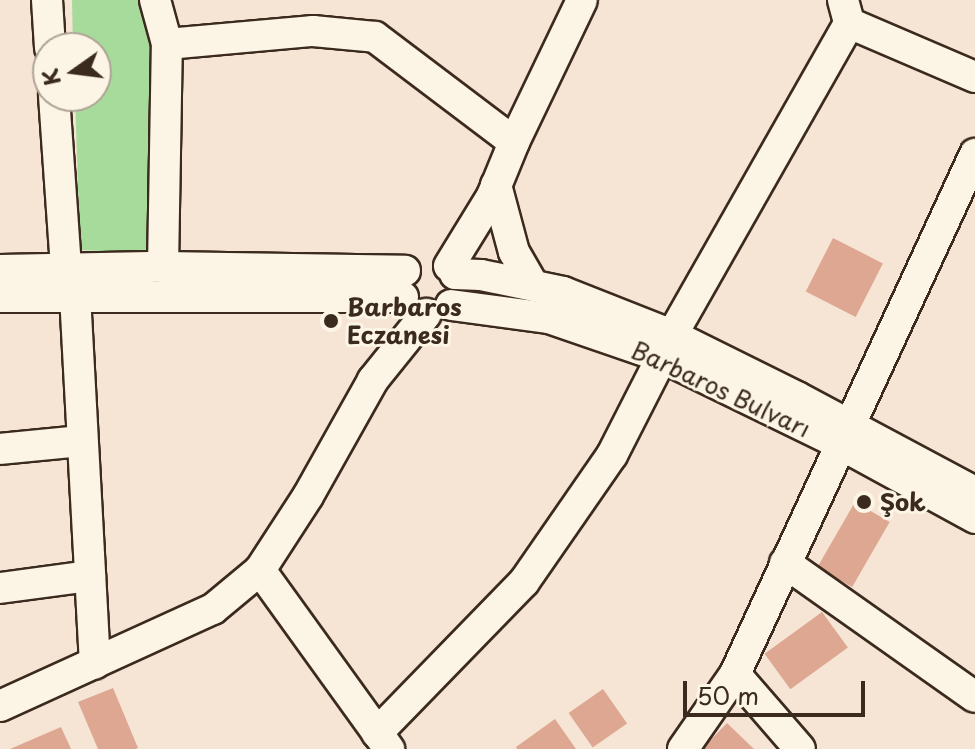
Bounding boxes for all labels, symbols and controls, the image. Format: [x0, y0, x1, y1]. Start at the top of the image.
north arrow [32, 32, 112, 112]
text: K [32, 66, 68, 89]
place label: Barbaros Eczanesi [347, 293, 462, 349]
marker: Barbaros Eczanesi [322, 312, 340, 330]
street label: Barbaros Bulvarı [626, 335, 816, 443]
place label: Şok [880, 488, 926, 516]
marker: Şok [855, 493, 873, 511]
scale bar [687, 665, 869, 715]
text: 50 m [697, 677, 759, 713]

